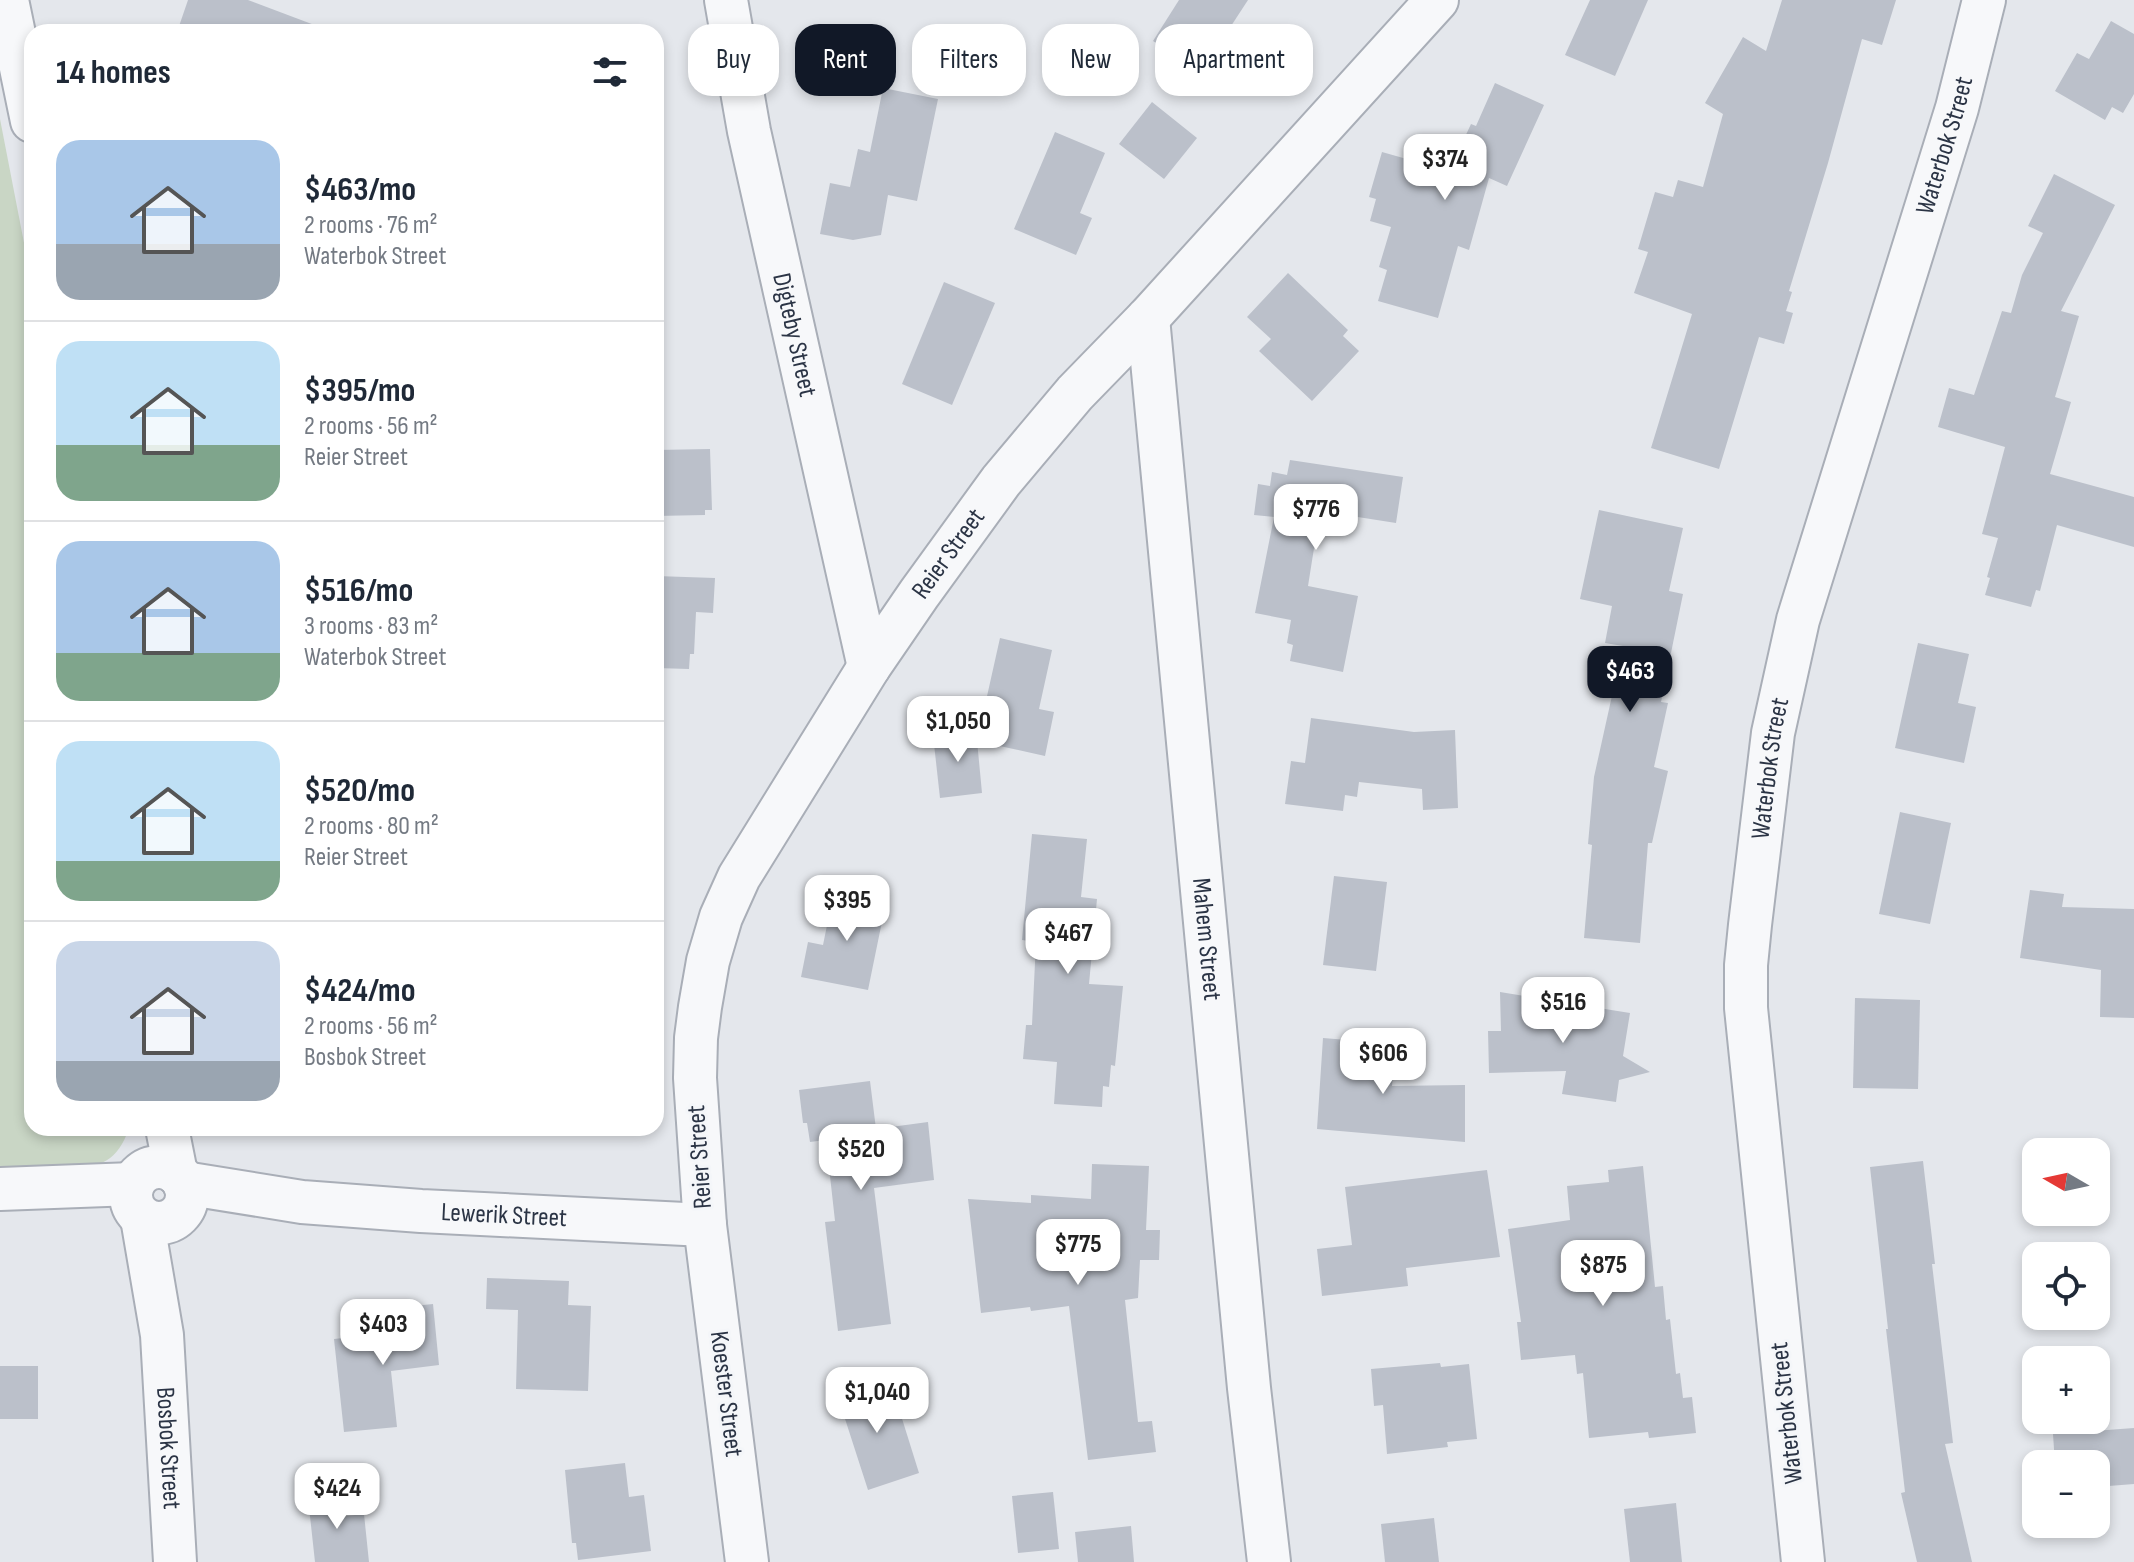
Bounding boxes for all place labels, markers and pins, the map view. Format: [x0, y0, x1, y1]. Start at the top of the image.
pin: $374 [1398, 134, 1492, 202]
pin: $776 [1269, 484, 1363, 552]
pin: $463 [1583, 646, 1677, 714]
pin: $1,050 [893, 696, 1023, 764]
pin: $395 [800, 875, 894, 943]
pin: $467 [1021, 908, 1115, 976]
pin: $516 [1516, 977, 1610, 1045]
pin: $606 [1336, 1028, 1430, 1096]
pin: $520 [814, 1124, 908, 1192]
pin: $775 [1031, 1219, 1125, 1287]
pin: $875 [1556, 1240, 1650, 1308]
pin: $403 [336, 1299, 430, 1367]
pin: $1,040 [812, 1367, 942, 1435]
pin: $424 [290, 1463, 384, 1531]

